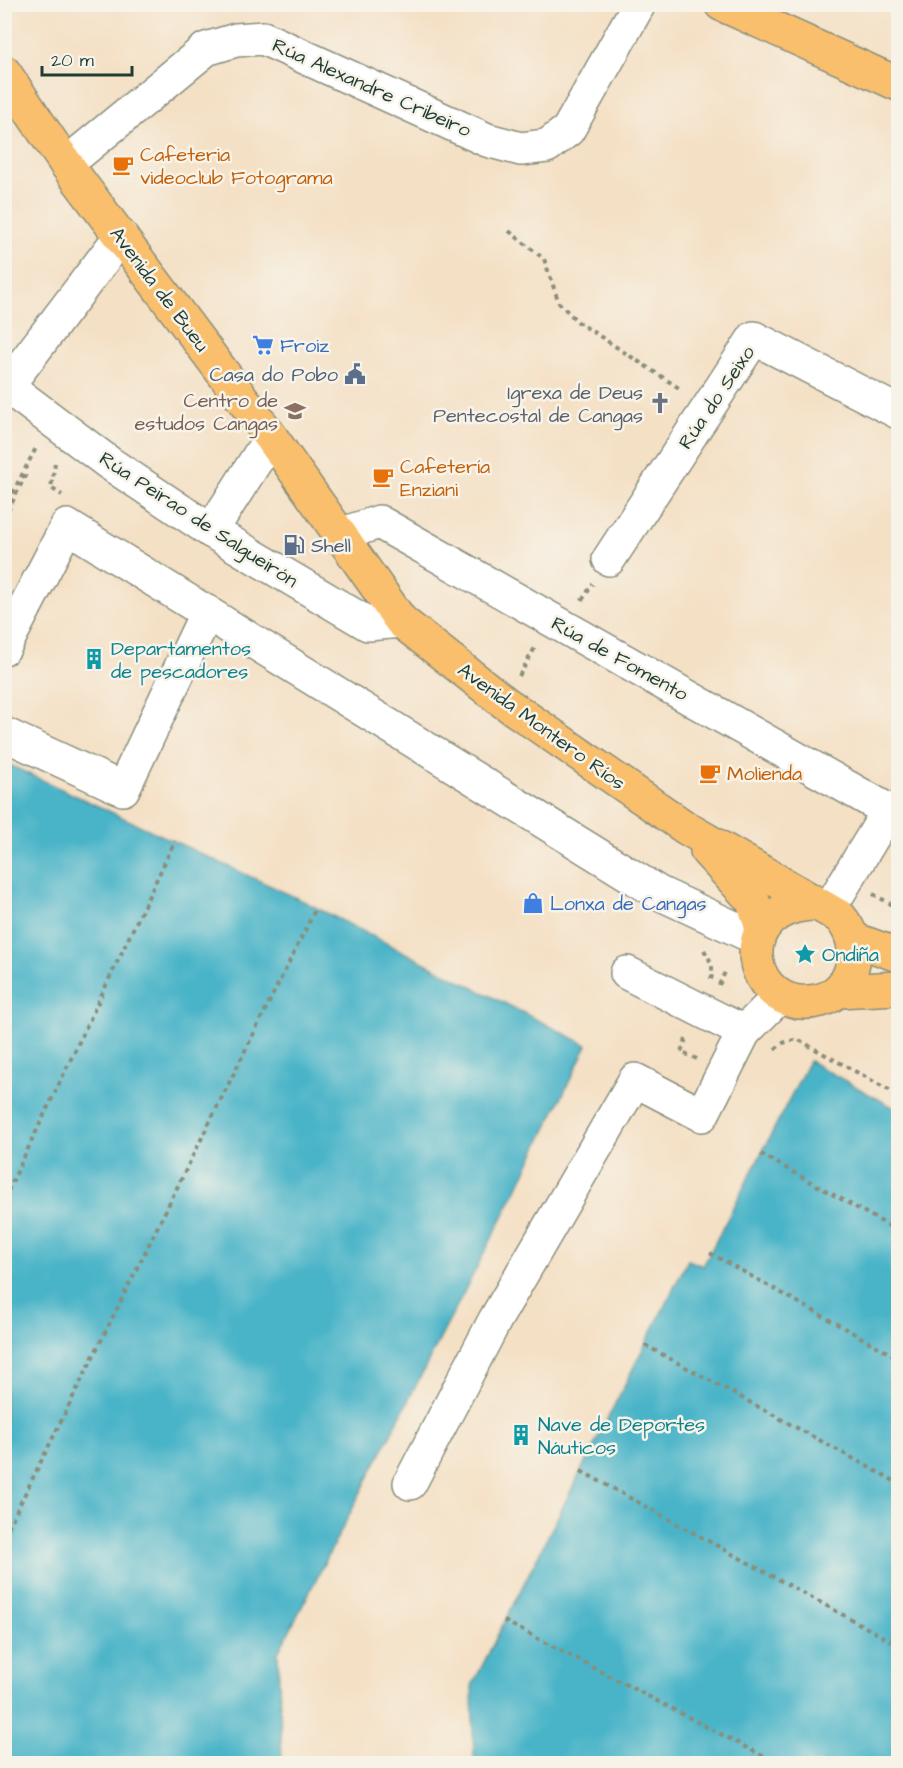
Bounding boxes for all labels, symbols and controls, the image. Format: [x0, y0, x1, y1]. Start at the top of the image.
street label: Rúa Alexandre Cribeiro [268, 31, 475, 144]
scale bar [42, 39, 132, 77]
text: 20 m [51, 48, 94, 73]
place label: Cafeteria videoclub Fotograma [140, 141, 333, 193]
cafe icon: Cafeteria videoclub Fotograma [111, 153, 135, 177]
street label: Avenida de Bueu [103, 221, 215, 358]
place label: Froiz [280, 332, 329, 360]
supermarket icon: Froiz [251, 333, 275, 357]
street label: Rúa do Seixo [672, 340, 762, 455]
place label: Casa do Pobo [209, 361, 338, 389]
public building icon: Casa do Pobo [343, 362, 367, 386]
place label: Igrexa de Deus Pentecostal de Cangas [433, 379, 643, 431]
place label: Centro de estudos Cangas [134, 387, 278, 439]
church icon: Igrexa de Deus Pentecostal de Cangas [648, 391, 672, 415]
school or university icon: Centro de estudos Cangas [283, 399, 307, 423]
street label: Rúa Peirao de Salgueirón [93, 445, 303, 595]
place label: Cafetería Enziani [400, 453, 490, 504]
cafe icon: Cafetería Enziani [371, 465, 395, 489]
place label: Shell [311, 532, 351, 560]
fuel station icon: Shell [282, 533, 306, 557]
street label: Rúa de Fomento [546, 610, 693, 708]
place label: Departamentos de pescadores [111, 635, 251, 686]
building icon: Departamentos de pescadores [82, 647, 106, 671]
street label: Avenida Montero Ríos [452, 656, 631, 797]
place label: Molienda [727, 760, 802, 788]
cafe icon: Molienda [698, 761, 722, 785]
place label: Lonxa de Cangas [550, 890, 707, 919]
shop icon: Lonxa de Cangas [521, 891, 545, 915]
place label: Ondiña [822, 941, 879, 969]
place icon: Ondiña [793, 942, 817, 966]
place label: Nave de Deportes Náuticos [538, 1411, 705, 1462]
building icon: Nave de Deportes Náuticos [509, 1423, 533, 1447]

